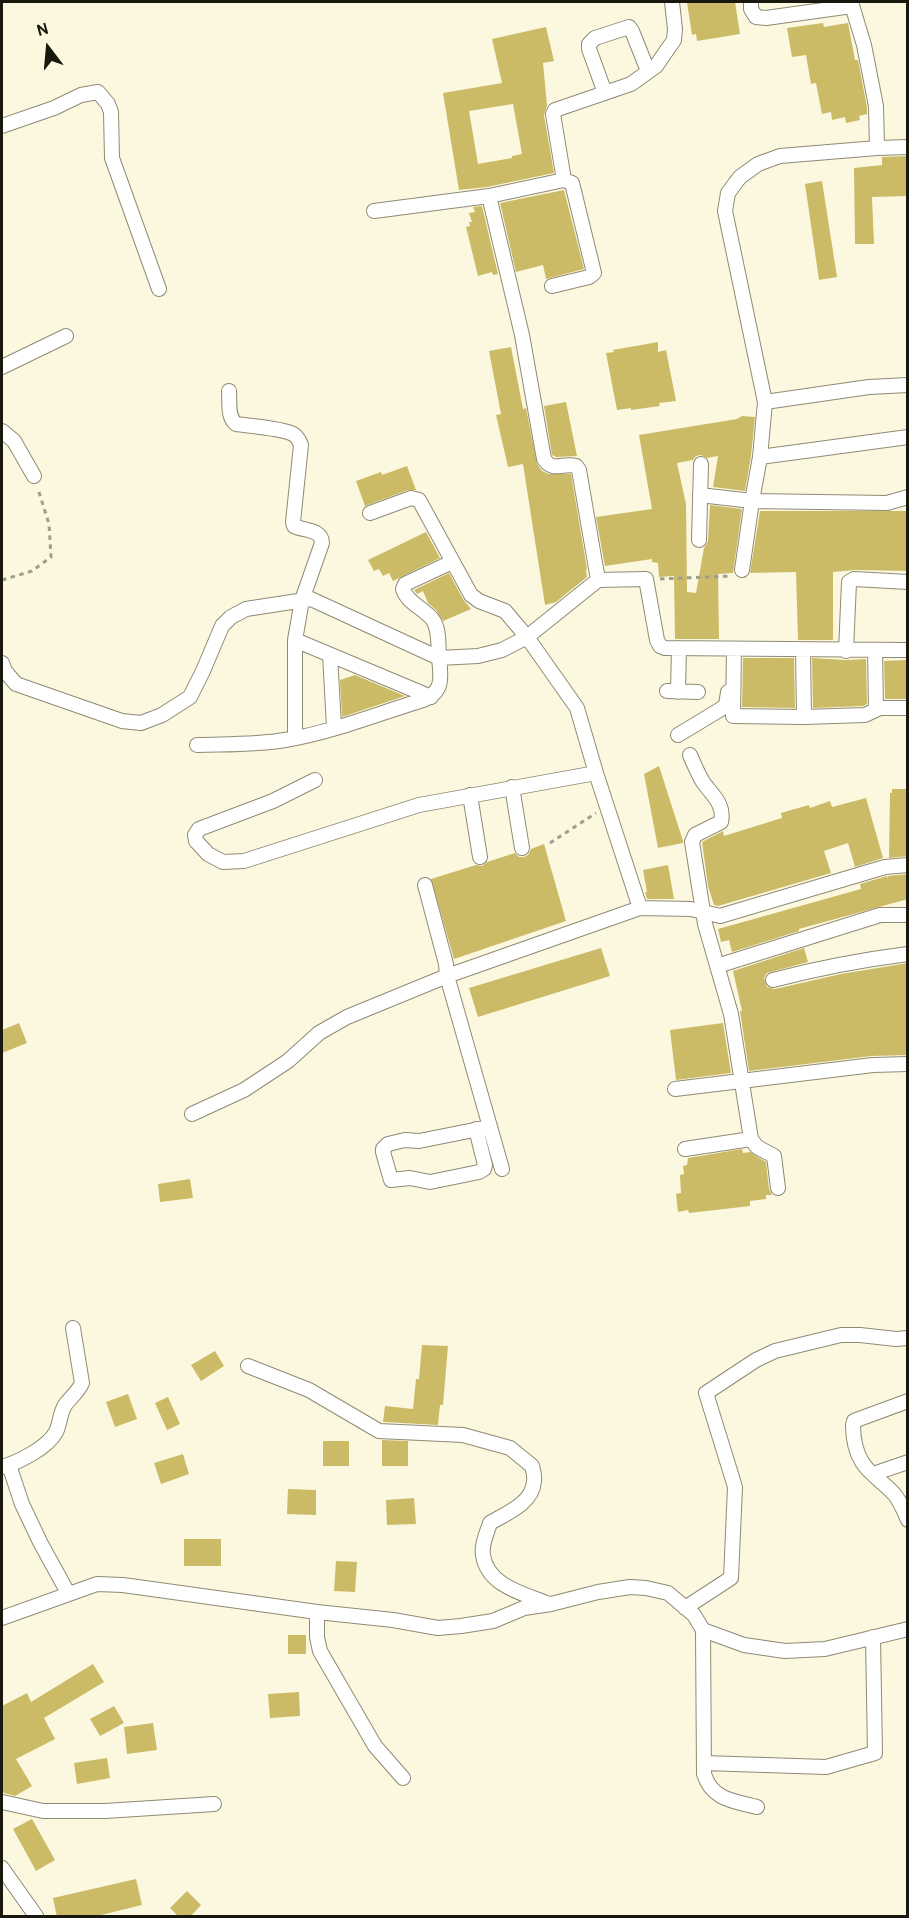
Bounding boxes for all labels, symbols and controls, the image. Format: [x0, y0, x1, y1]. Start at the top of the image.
north arrow [18, 18, 78, 78]
text: N [35, 19, 51, 42]

